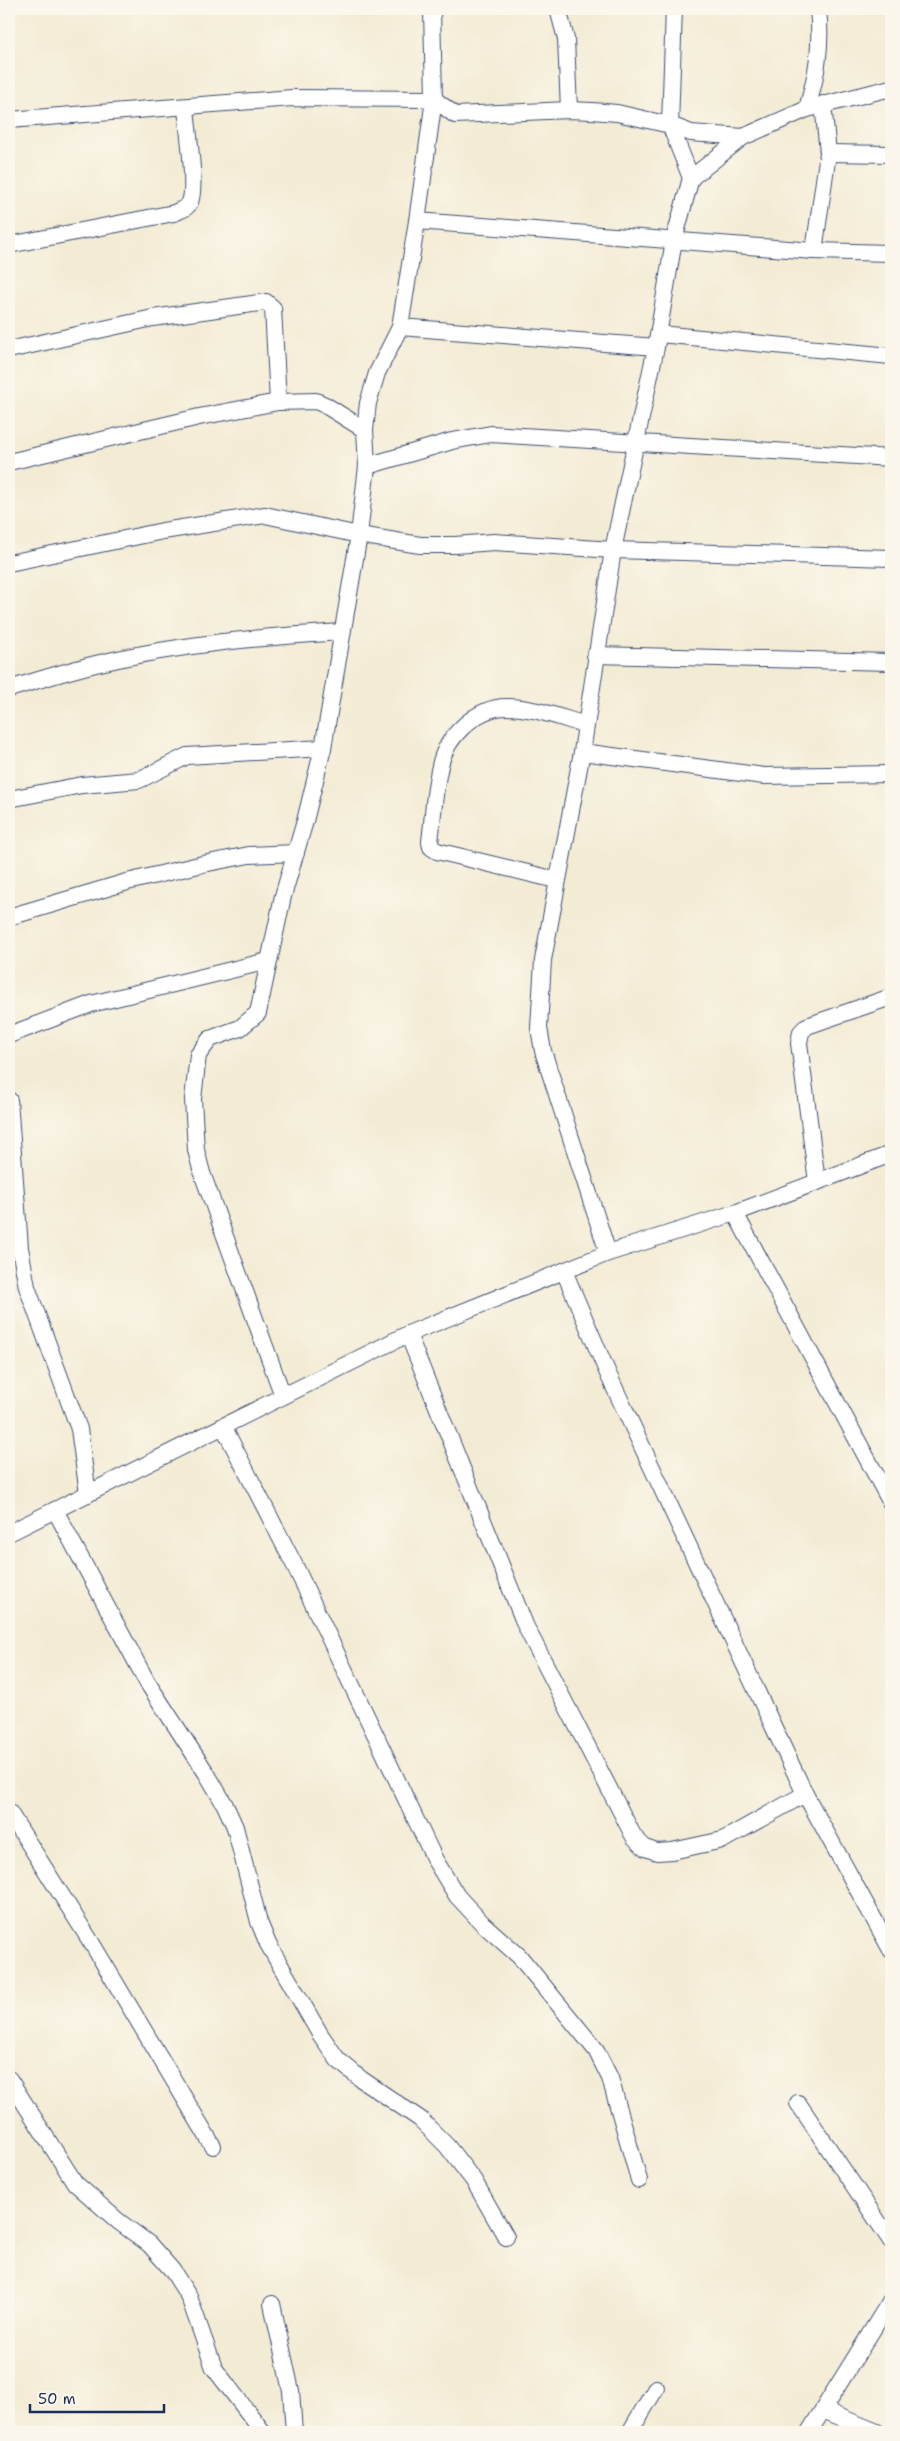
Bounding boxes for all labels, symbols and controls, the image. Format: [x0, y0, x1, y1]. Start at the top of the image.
scale bar [30, 2381, 164, 2413]
text: 50 m [38, 2389, 76, 2409]

